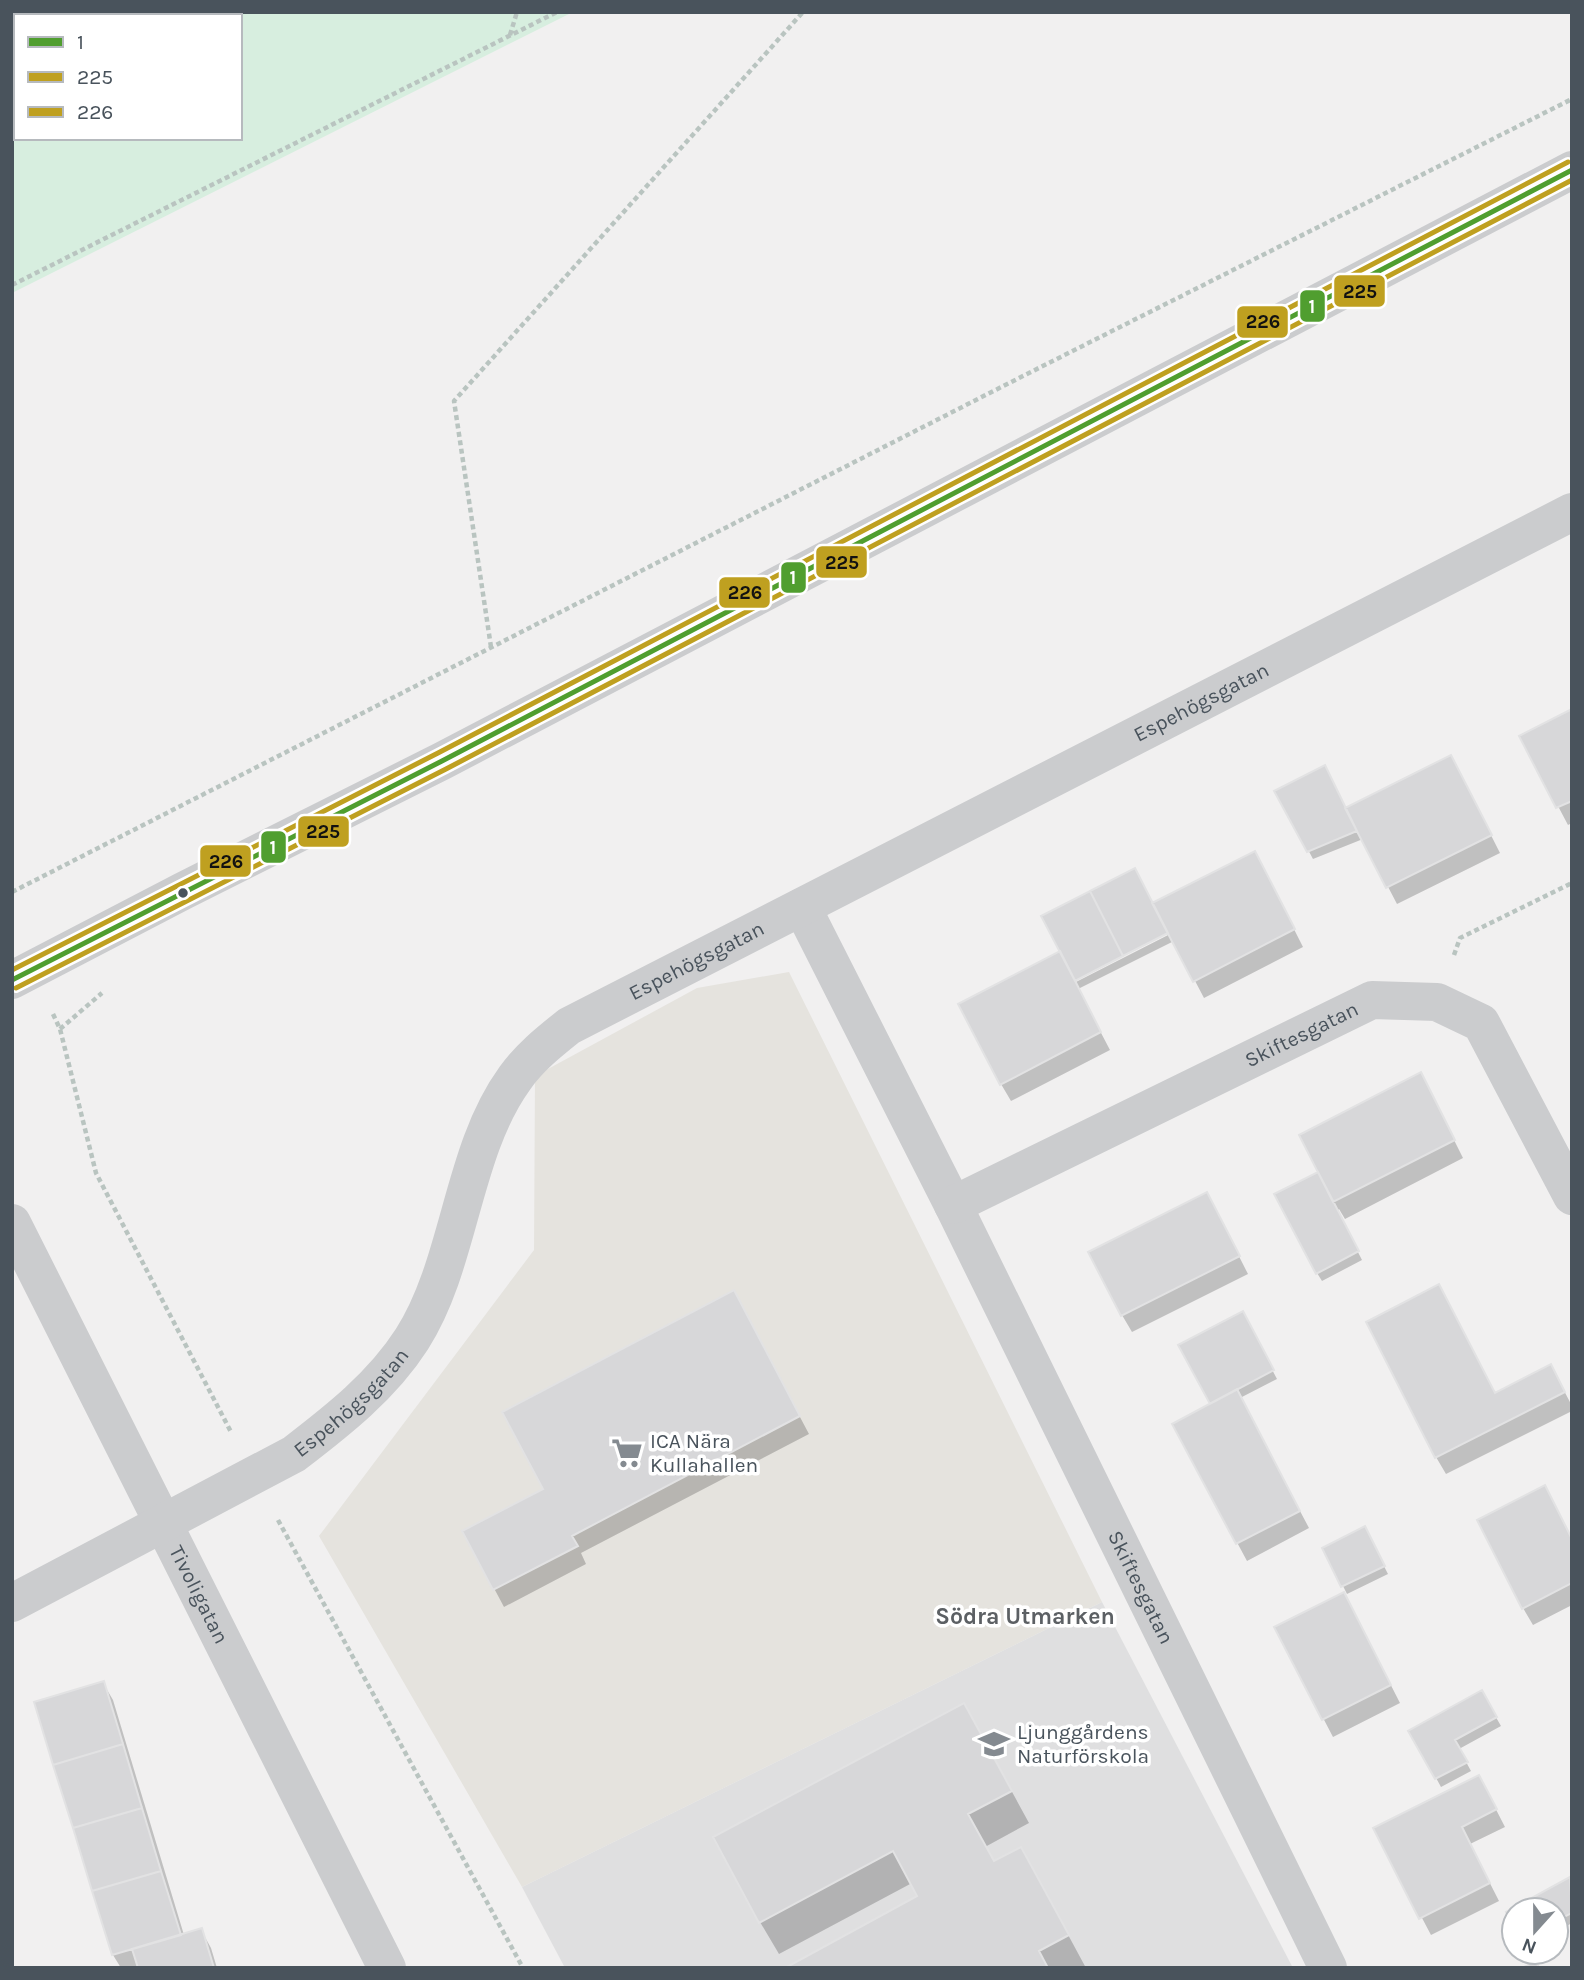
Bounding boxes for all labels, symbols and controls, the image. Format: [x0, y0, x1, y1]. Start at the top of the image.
legend [14, 14, 242, 140]
text: 1 [77, 30, 84, 54]
text: 225 [77, 65, 113, 89]
text: 226 [77, 100, 113, 124]
line badge: 225 [1333, 274, 1386, 308]
text: 225 [1343, 281, 1377, 303]
line badge: 1 [1299, 289, 1326, 323]
text: 1 [1309, 296, 1315, 318]
line badge: 226 [1236, 305, 1289, 339]
text: 226 [1246, 311, 1280, 333]
line badge: 225 [815, 545, 868, 579]
text: 225 [825, 552, 859, 574]
line badge: 1 [780, 561, 807, 594]
text: 1 [790, 567, 796, 589]
line badge: 226 [718, 576, 771, 609]
text: 226 [728, 582, 762, 604]
street label: Espehögsgatan [1130, 657, 1273, 747]
line badge: 225 [297, 815, 350, 848]
text: 225 [306, 821, 340, 843]
line badge: 1 [260, 830, 287, 864]
text: 1 [270, 837, 276, 859]
line badge: 226 [199, 844, 252, 878]
text: 226 [209, 851, 243, 873]
unlabelled marker [176, 886, 190, 900]
street label: Espehögsgatan [625, 916, 768, 1005]
street label: Skiftesgatan [1241, 997, 1362, 1072]
street label: Espehögsgatan [289, 1344, 414, 1462]
place label: ICA Nära Kullahallen [650, 1429, 758, 1477]
supermarket icon: ICA Nära Kullahallen [610, 1436, 644, 1470]
street label: Skiftesgatan [1103, 1527, 1179, 1648]
street label: Tivoligatan [164, 1542, 234, 1648]
district label: Södra Utmarken [935, 1603, 1115, 1630]
place label: Ljunggårdens Naturförskola [1017, 1720, 1149, 1768]
school or university icon: Ljunggårdens Naturförskola [977, 1727, 1011, 1761]
north arrow [1500, 1896, 1570, 1966]
text: N [1519, 1933, 1540, 1959]

